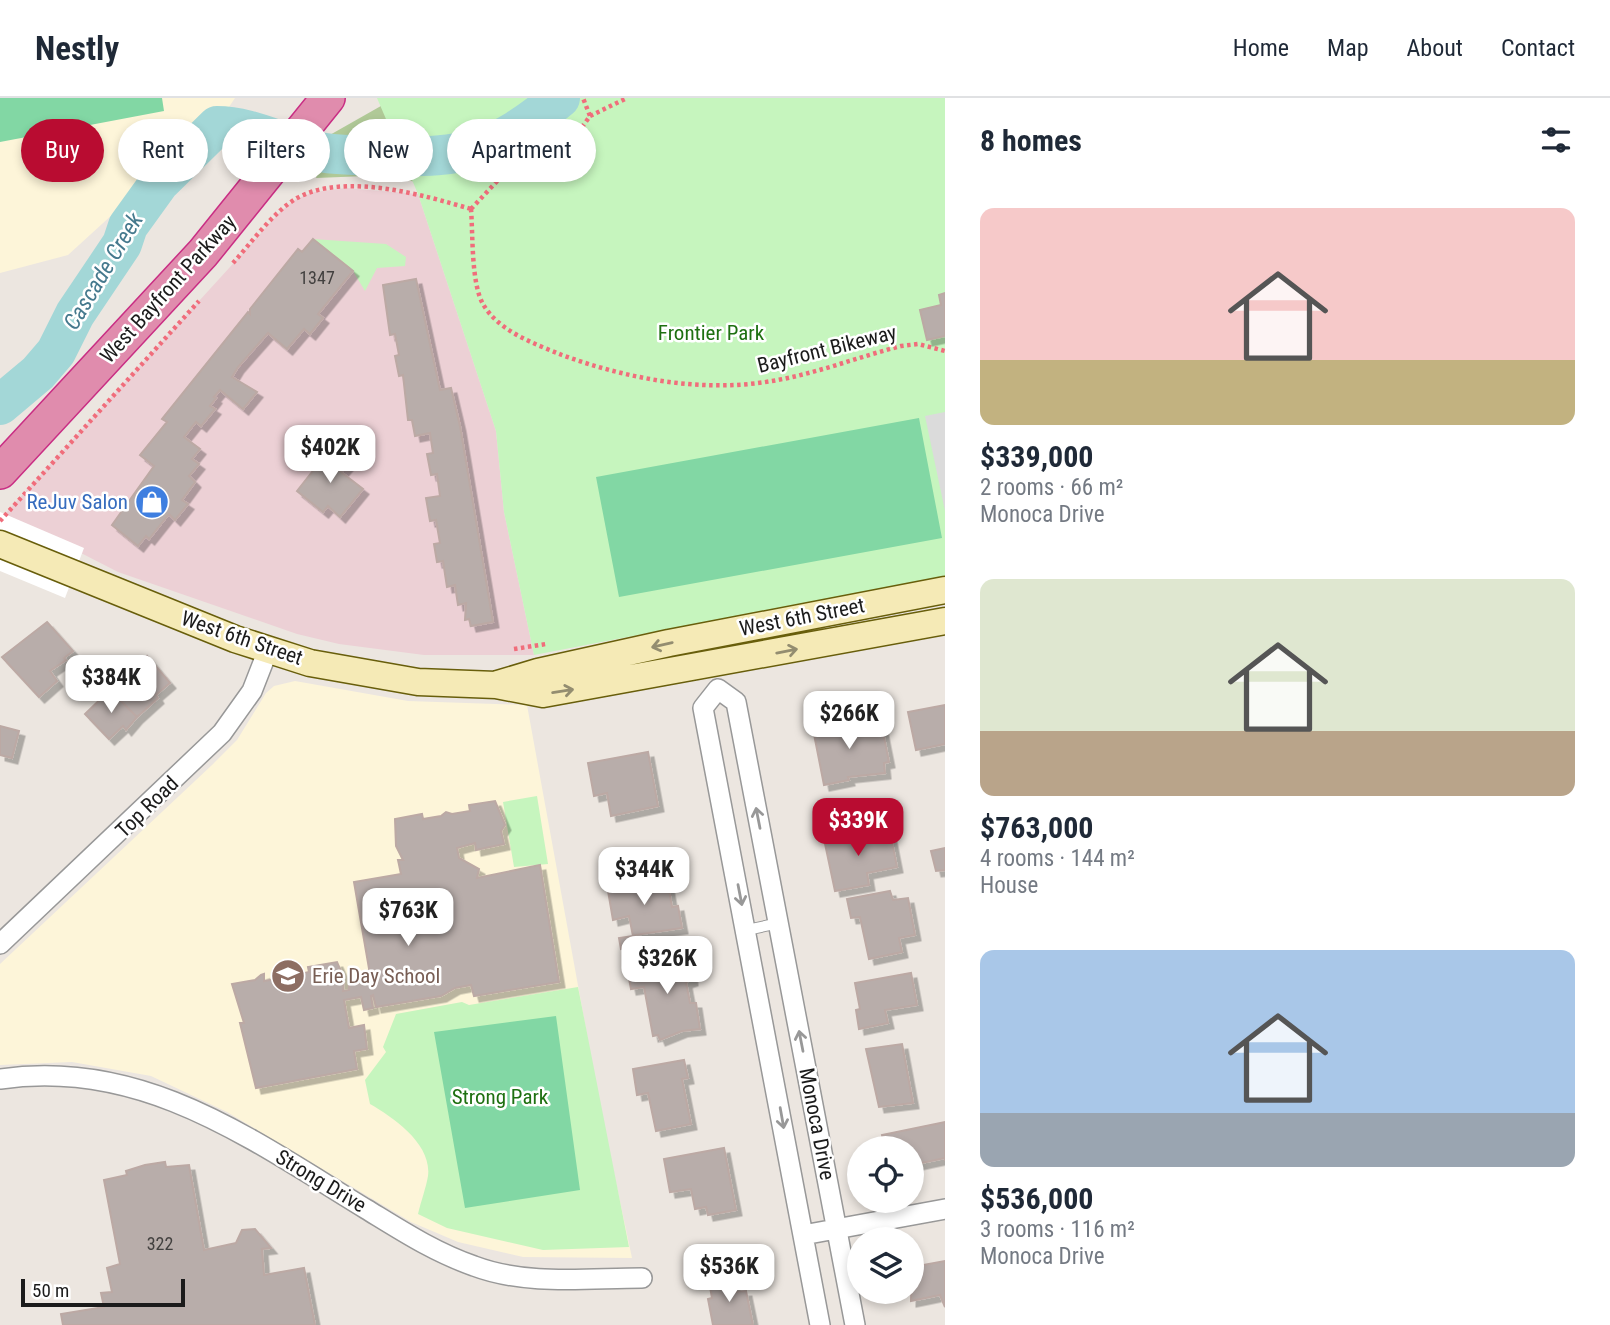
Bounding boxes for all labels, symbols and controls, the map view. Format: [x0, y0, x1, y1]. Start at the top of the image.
text: Nestly [35, 29, 119, 68]
text: Home [1233, 34, 1289, 62]
text: Map [1327, 34, 1369, 62]
text: About [1407, 34, 1463, 62]
text: Contact [1501, 34, 1575, 62]
chip: Buy [21, 119, 104, 182]
chip: Rent [118, 119, 208, 182]
chip: Filters [222, 119, 330, 182]
chip: New [344, 119, 433, 182]
chip: Apartment [447, 119, 596, 182]
icon: filters [1537, 121, 1575, 159]
text: 8 homes [980, 123, 1082, 158]
water label: Cascade Creek [58, 207, 149, 335]
street label: West Bayfront Parkway [95, 210, 241, 368]
icon: home [1215, 253, 1341, 379]
house number: 1347 [299, 267, 335, 288]
street label: Bayfront Bikeway [755, 320, 899, 378]
park label: Frontier Park [658, 321, 765, 345]
pin: $402K [281, 426, 379, 485]
text: $402K [300, 434, 360, 461]
text: $339,000 [980, 439, 1093, 474]
text: 2 rooms · 66 m² [980, 474, 1123, 501]
shop icon: ReJuv Salon [133, 483, 171, 521]
place label: ReJuv Salon [26, 490, 128, 514]
text: Monoca Drive [980, 501, 1104, 528]
street label: West 6th Street [737, 593, 867, 641]
street label: West 6th Street [178, 606, 306, 670]
icon: home [1215, 624, 1341, 750]
one-way arrow [651, 639, 673, 652]
one-way arrow [775, 644, 798, 657]
pin: $384K [62, 656, 160, 715]
text: $384K [81, 664, 141, 691]
one-way arrow [551, 684, 574, 697]
pin: $266K [800, 692, 898, 751]
text: $266K [819, 700, 879, 727]
street label: Top Road [111, 771, 183, 843]
pin: $339K [809, 798, 907, 858]
one-way arrow [751, 807, 765, 830]
text: $339K [828, 807, 888, 834]
text: $763,000 [980, 810, 1093, 845]
text: 4 rooms · 144 m² [980, 845, 1135, 872]
pin: $344K [595, 848, 693, 907]
text: $344K [614, 856, 674, 883]
text: House [980, 872, 1038, 899]
one-way arrow [734, 883, 747, 906]
pin: $763K [359, 888, 457, 948]
text: $763K [378, 897, 438, 924]
pin: $326K [618, 936, 716, 996]
text: $326K [637, 945, 697, 972]
school or university icon: Erie Day School [269, 957, 307, 995]
place label: Erie Day School [312, 964, 440, 988]
icon: home [1215, 995, 1341, 1121]
one-way arrow [794, 1030, 808, 1053]
street label: Monoca Drive [794, 1066, 840, 1182]
park label: Strong Park [452, 1085, 549, 1109]
one-way arrow [775, 1106, 789, 1129]
map controls [847, 1136, 924, 1304]
button: locate [847, 1136, 924, 1213]
street label: Strong Drive [271, 1145, 371, 1217]
text: $536,000 [980, 1181, 1093, 1216]
text: 3 rooms · 116 m² [980, 1216, 1135, 1243]
button: layers [847, 1227, 924, 1304]
house number: 322 [147, 1233, 173, 1254]
text: Monoca Drive [980, 1243, 1104, 1270]
pin: $536K [680, 1244, 778, 1304]
text: $536K [699, 1253, 759, 1280]
scale bar [21, 1276, 186, 1308]
text: 50 m [32, 1279, 69, 1302]

